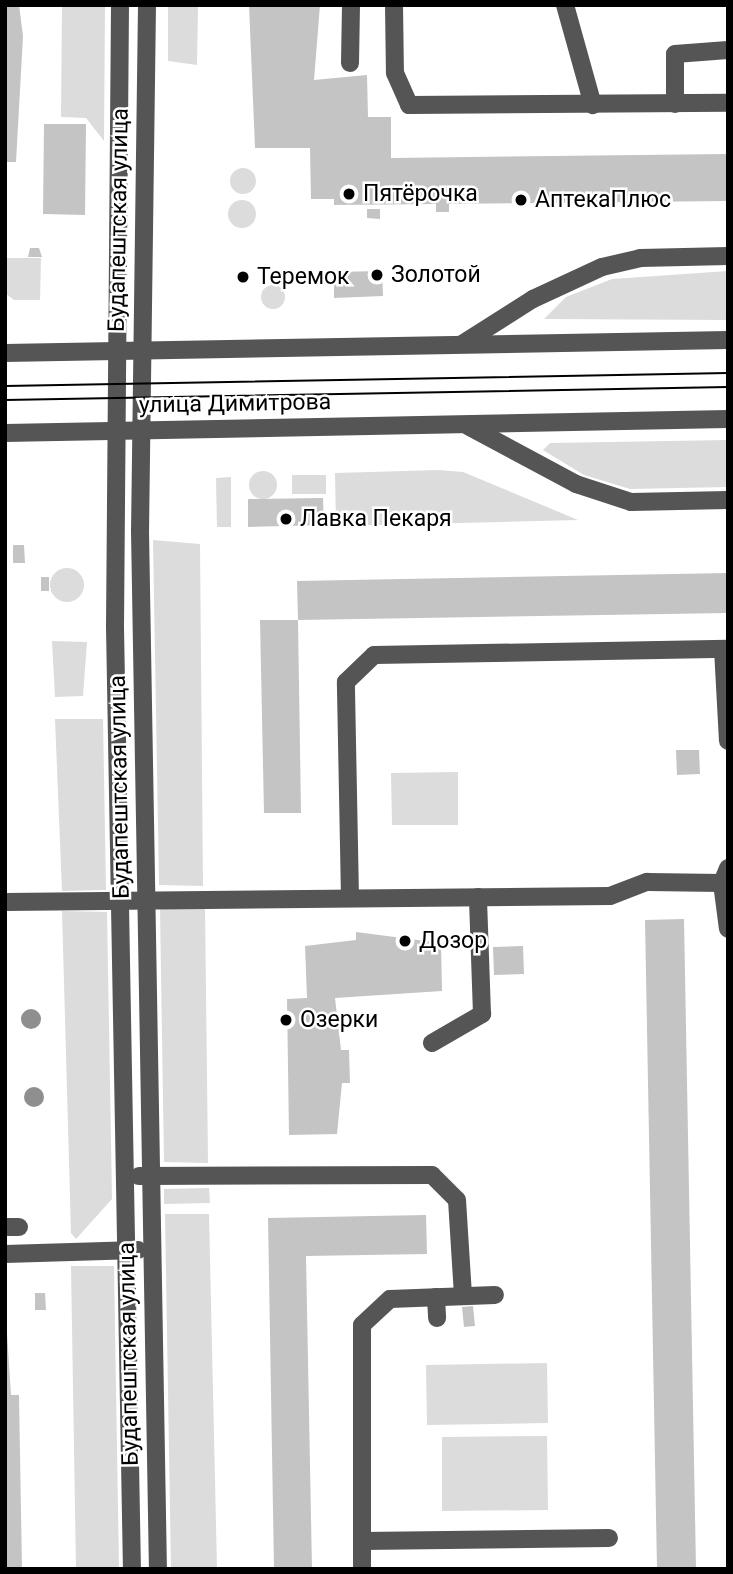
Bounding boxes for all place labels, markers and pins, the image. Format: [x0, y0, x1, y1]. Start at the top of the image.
place label: Пятёрочка [363, 180, 478, 208]
marker: Пятёрочка [341, 186, 357, 202]
place label: АптекаПлюс [535, 186, 671, 214]
marker: АптекаПлюс [513, 192, 529, 208]
place label: Золотой [391, 261, 481, 289]
place label: Теремок [257, 263, 350, 291]
marker: Золотой [369, 267, 385, 283]
marker: Теремок [235, 269, 251, 285]
place label: Лавка Пекаря [300, 505, 452, 533]
marker: Лавка Пекаря [278, 511, 294, 527]
place label: Дозор [419, 927, 487, 955]
marker: Дозор [397, 933, 413, 949]
place label: Озерки [300, 1006, 378, 1034]
marker: Озерки [278, 1012, 294, 1028]

